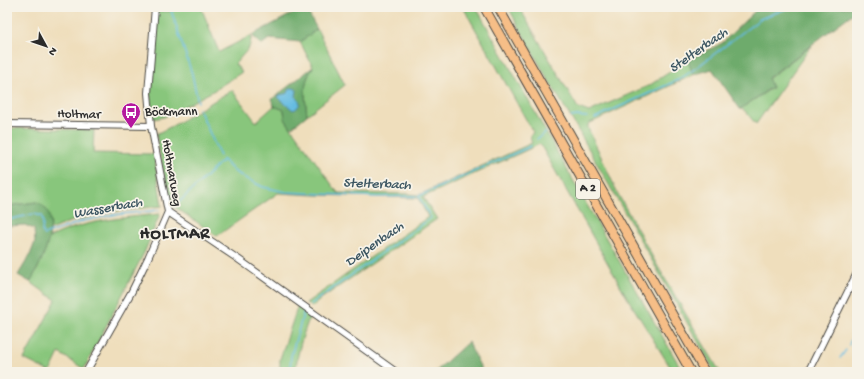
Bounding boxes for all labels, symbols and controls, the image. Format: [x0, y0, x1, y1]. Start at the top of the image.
water label: Stelterbach [666, 24, 732, 77]
north arrow [26, 26, 66, 66]
text: N [45, 45, 59, 58]
bus stop icon: Böckmann [120, 101, 142, 129]
place label: Böckmann [144, 105, 198, 120]
street label: Holtmar [57, 107, 102, 123]
street label: Holtmarweg [158, 138, 184, 208]
water label: Stelterbach [343, 175, 412, 195]
road number: A 2 [576, 179, 600, 199]
water label: Wasserbach [72, 195, 144, 223]
water label: Deipenbach [342, 218, 408, 271]
district label: HOLTMAR [140, 225, 210, 245]

